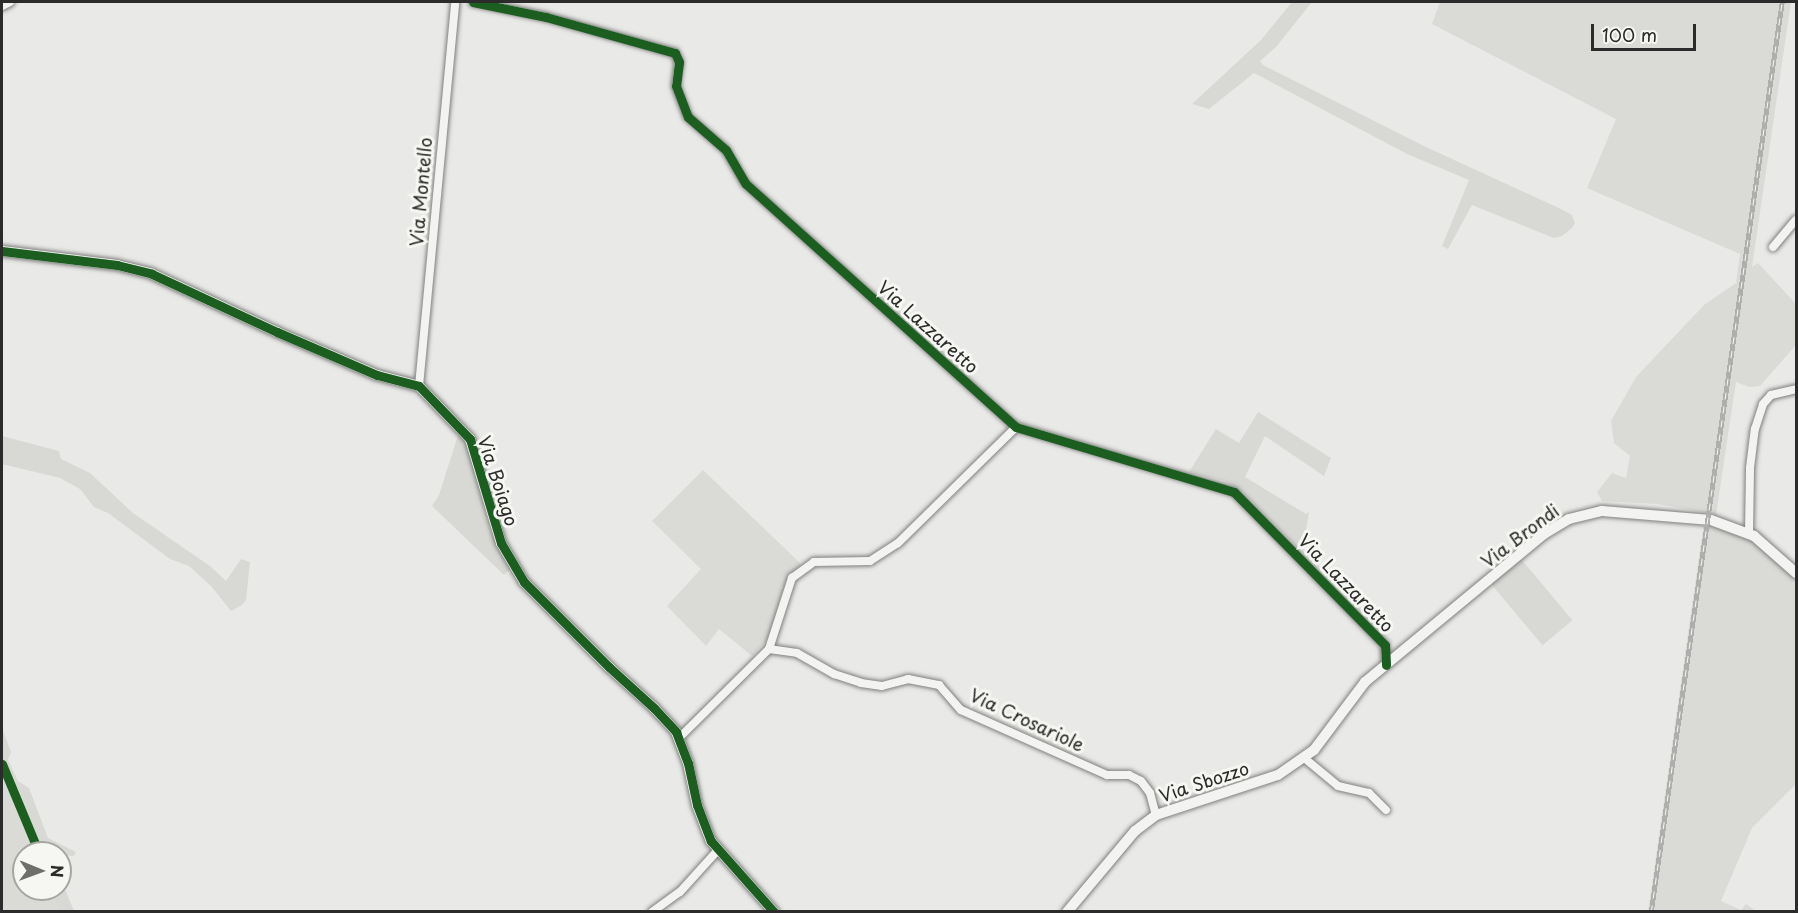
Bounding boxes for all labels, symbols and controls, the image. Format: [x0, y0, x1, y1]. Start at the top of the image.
scale bar [1594, 12, 1699, 50]
text: 100 m [1602, 21, 1657, 48]
street label: Via Montello [406, 137, 436, 247]
street label: Via Lazzaretto [873, 276, 983, 378]
street label: Via Boiago [473, 433, 523, 529]
street label: Via Brondi [1477, 500, 1563, 572]
street label: Via Lazzaretto [1294, 530, 1398, 636]
street label: Via Crosariole [966, 684, 1088, 756]
street label: Via Sbozzo [1157, 757, 1251, 807]
north arrow [12, 841, 72, 901]
text: N [46, 865, 70, 878]

